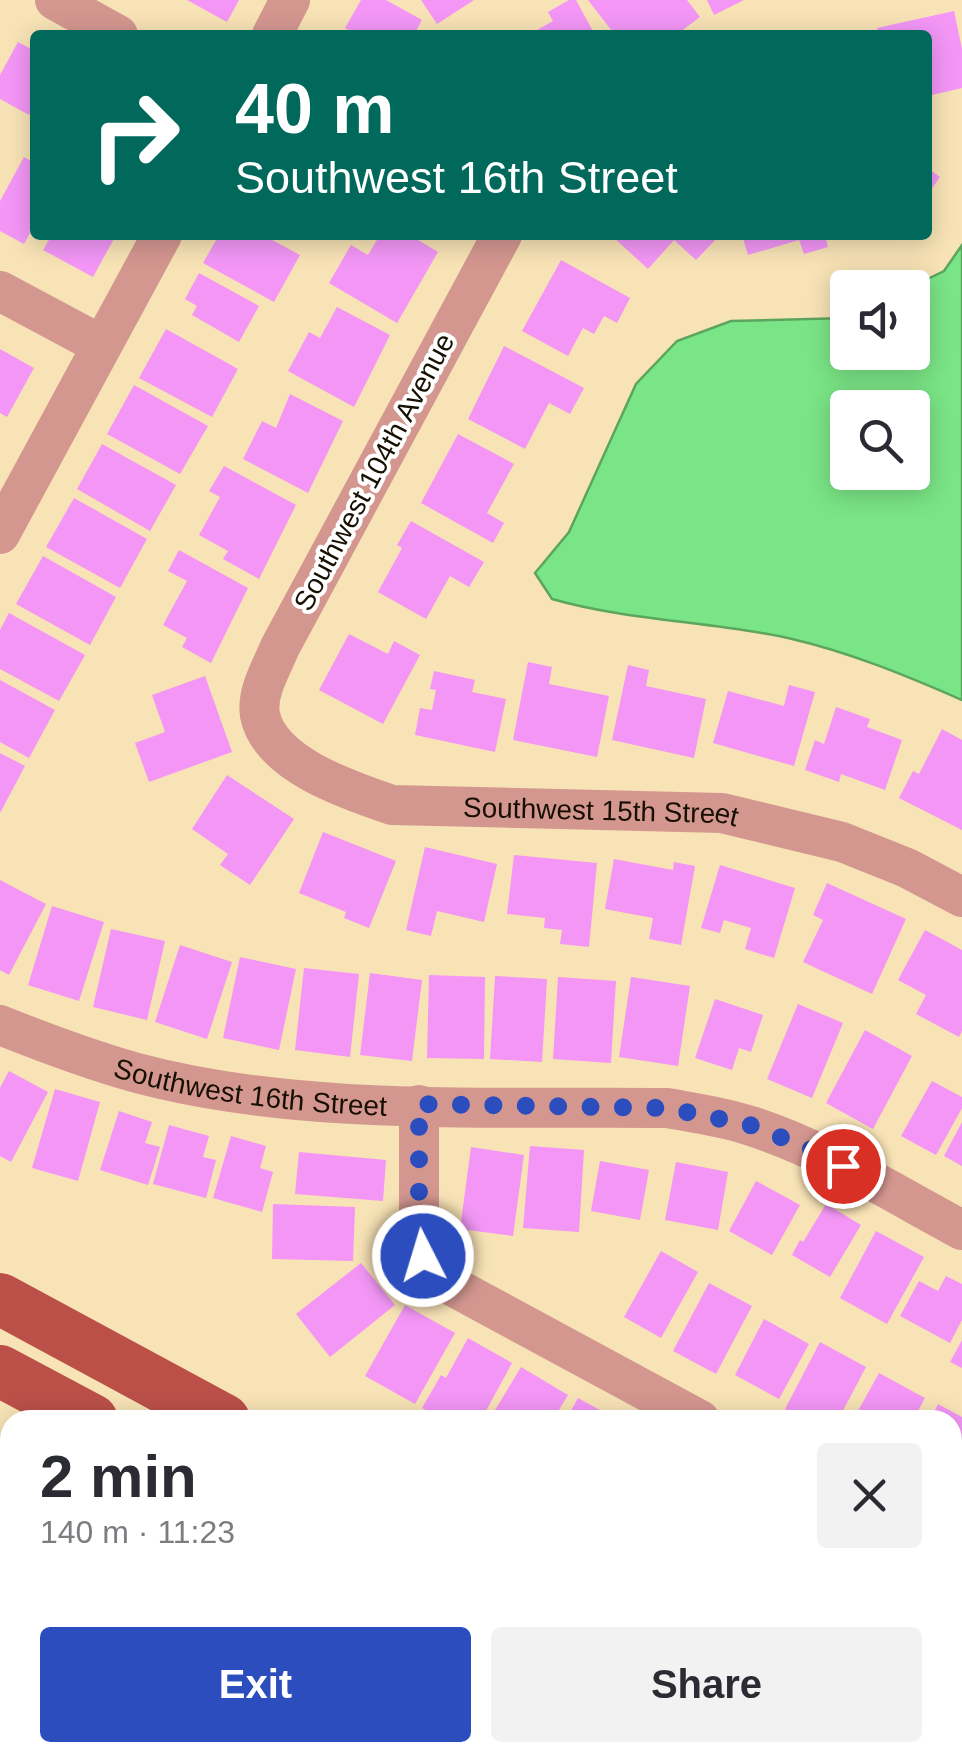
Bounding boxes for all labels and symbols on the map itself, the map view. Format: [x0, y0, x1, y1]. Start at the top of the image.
street label: Southwest 104th Avenue [288, 328, 460, 616]
street label: Southwest 15th Street [463, 791, 742, 832]
street label: Southwest 16th Street [110, 1052, 388, 1121]
pin [801, 1124, 886, 1209]
position arrow [371, 1204, 475, 1308]

